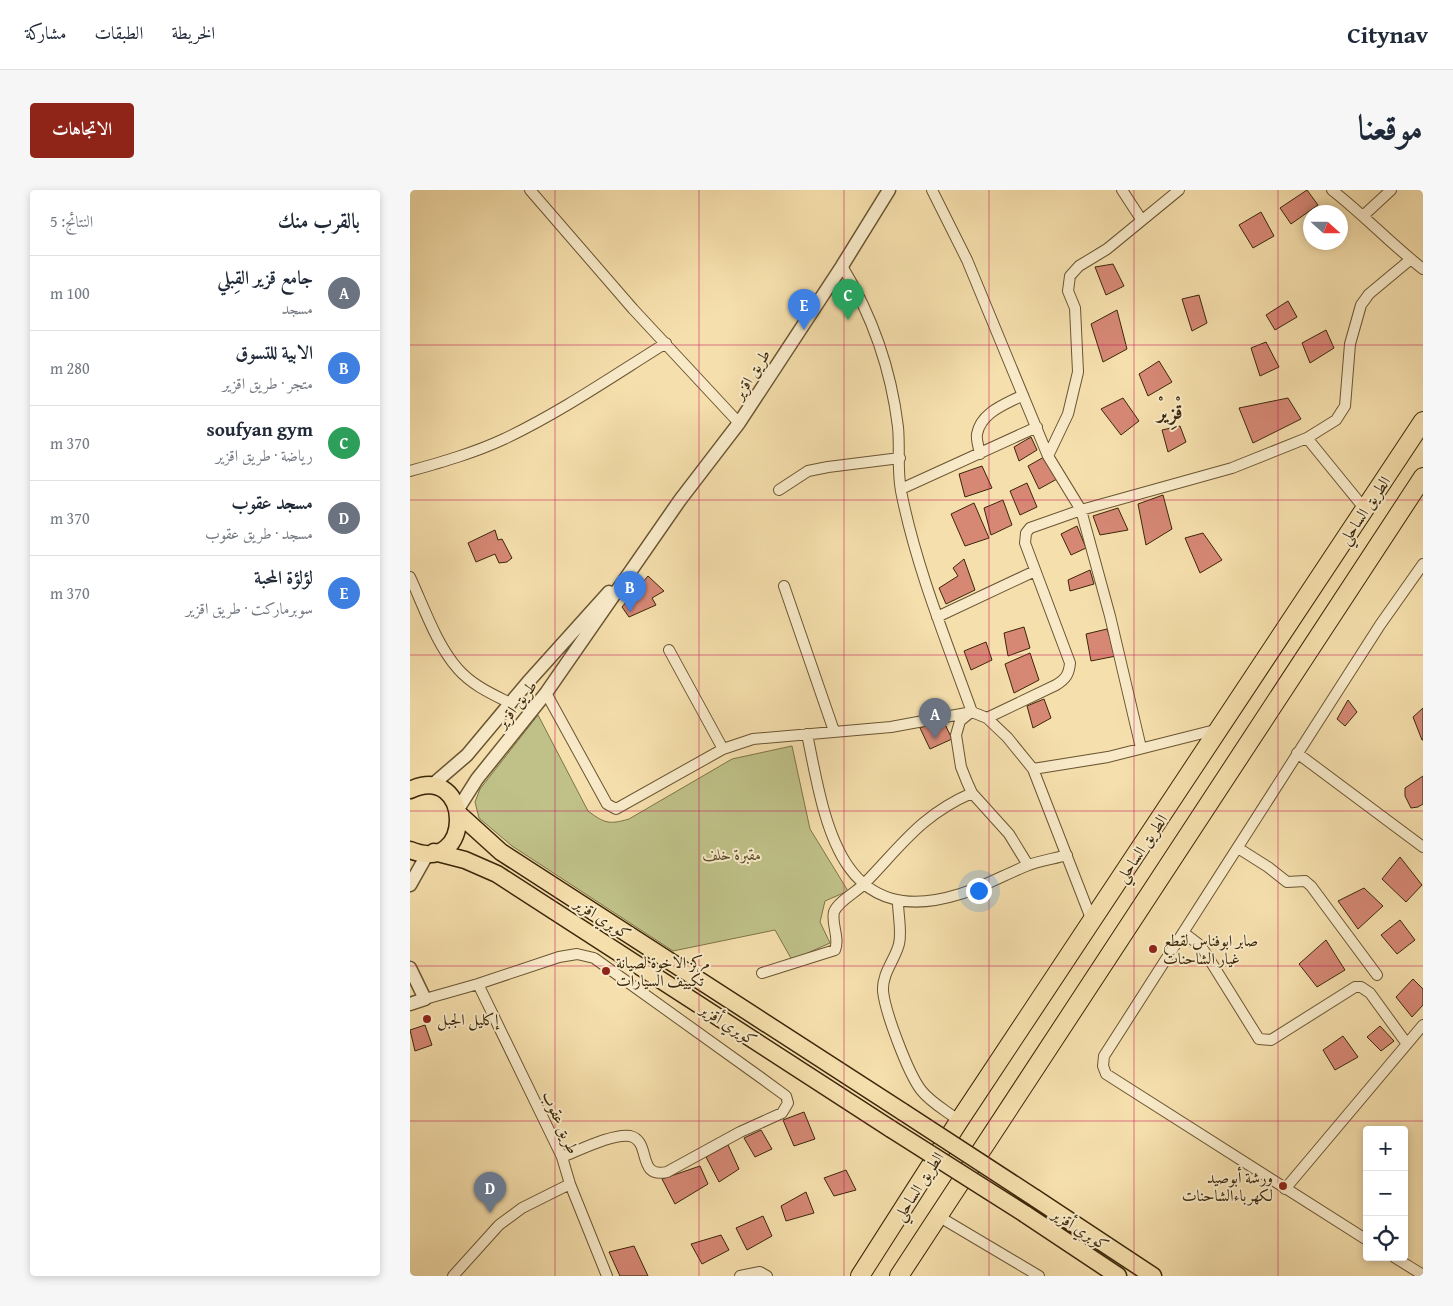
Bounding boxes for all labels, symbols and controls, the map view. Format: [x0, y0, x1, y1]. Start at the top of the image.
text: Citynav [1347, 17, 1428, 52]
text: مشاركة [25, 19, 66, 46]
text: الطبقات [94, 19, 143, 46]
text: الخريطة [171, 19, 215, 46]
text: موقعنا [1358, 101, 1423, 152]
button: الاتجاهات [30, 103, 134, 158]
text: بالقرب منك [278, 205, 360, 236]
north arrow [1303, 205, 1348, 250]
text: النتائج: 5 [50, 209, 93, 233]
text: جامع قزير القِبلي [217, 263, 313, 291]
pin: C [832, 279, 864, 320]
text: 100 m [50, 281, 90, 305]
text: A [339, 281, 349, 305]
pin: E [788, 289, 820, 330]
text: مسجد [282, 296, 313, 320]
text: الابية للتسوق [235, 338, 313, 366]
street label: طريق اقزير [725, 344, 776, 406]
text: 280 m [50, 356, 90, 380]
text: B [339, 356, 349, 380]
text: متجر · طريق اقزير [223, 371, 313, 395]
district label: قْزِيرْ [1155, 395, 1183, 430]
text: soufyan gym [207, 415, 313, 443]
text: 370 m [50, 431, 90, 455]
text: C [339, 431, 349, 455]
text: رياضة · طريق اقزير [216, 443, 313, 467]
street label: الطريق الساحلي [1332, 471, 1399, 551]
text: مسجد عقوب [231, 488, 313, 516]
text: 370 m [50, 506, 90, 530]
text: D [339, 506, 349, 530]
text: مسجد · طريق عقوب [205, 521, 313, 545]
text: لؤلؤة المحبة [254, 563, 313, 591]
pin: B [614, 571, 646, 612]
text: 370 m [50, 581, 90, 605]
text: E [340, 581, 348, 605]
text: سوبرماركت · طريق اقزير [186, 596, 313, 620]
street label: طريق اقزير [488, 675, 543, 735]
pin: A [919, 698, 951, 739]
street label: الطريق الساحلي [1109, 809, 1176, 889]
park label: مقبرة خلف [702, 842, 762, 866]
your location [966, 878, 992, 904]
street label: كوبري اقزير [568, 890, 636, 946]
place label: صابر ابوفناس لقطع غيار الشاحنات [1163, 928, 1258, 970]
marker: صابر ابوفناس لقطع غيار الشاحنات [1147, 943, 1159, 955]
place label: مركز الاخوة لصيانة تكييف السيارات [616, 950, 710, 992]
marker: مركز الاخوة لصيانة تكييف السيارات [600, 965, 612, 977]
street label: كويري أقزير [694, 996, 762, 1052]
place label: إكليل الجبل [437, 1007, 500, 1031]
marker: إكليل الجبل [421, 1013, 433, 1025]
street label: طريق عقوب [536, 1087, 586, 1157]
map controls [1363, 1126, 1408, 1261]
button: + [1363, 1126, 1408, 1171]
street label: الطريق الساحلي [887, 1147, 953, 1227]
place label: ورشة أبوصيد لكهرباءالشاحنات [1182, 1165, 1273, 1207]
button: − [1363, 1171, 1408, 1216]
pin: D [474, 1172, 506, 1213]
marker: ورشة أبوصيد لكهرباءالشاحنات [1277, 1180, 1289, 1192]
street label: كوبري أقزير [1046, 1201, 1114, 1257]
button: locate [1363, 1216, 1408, 1261]

